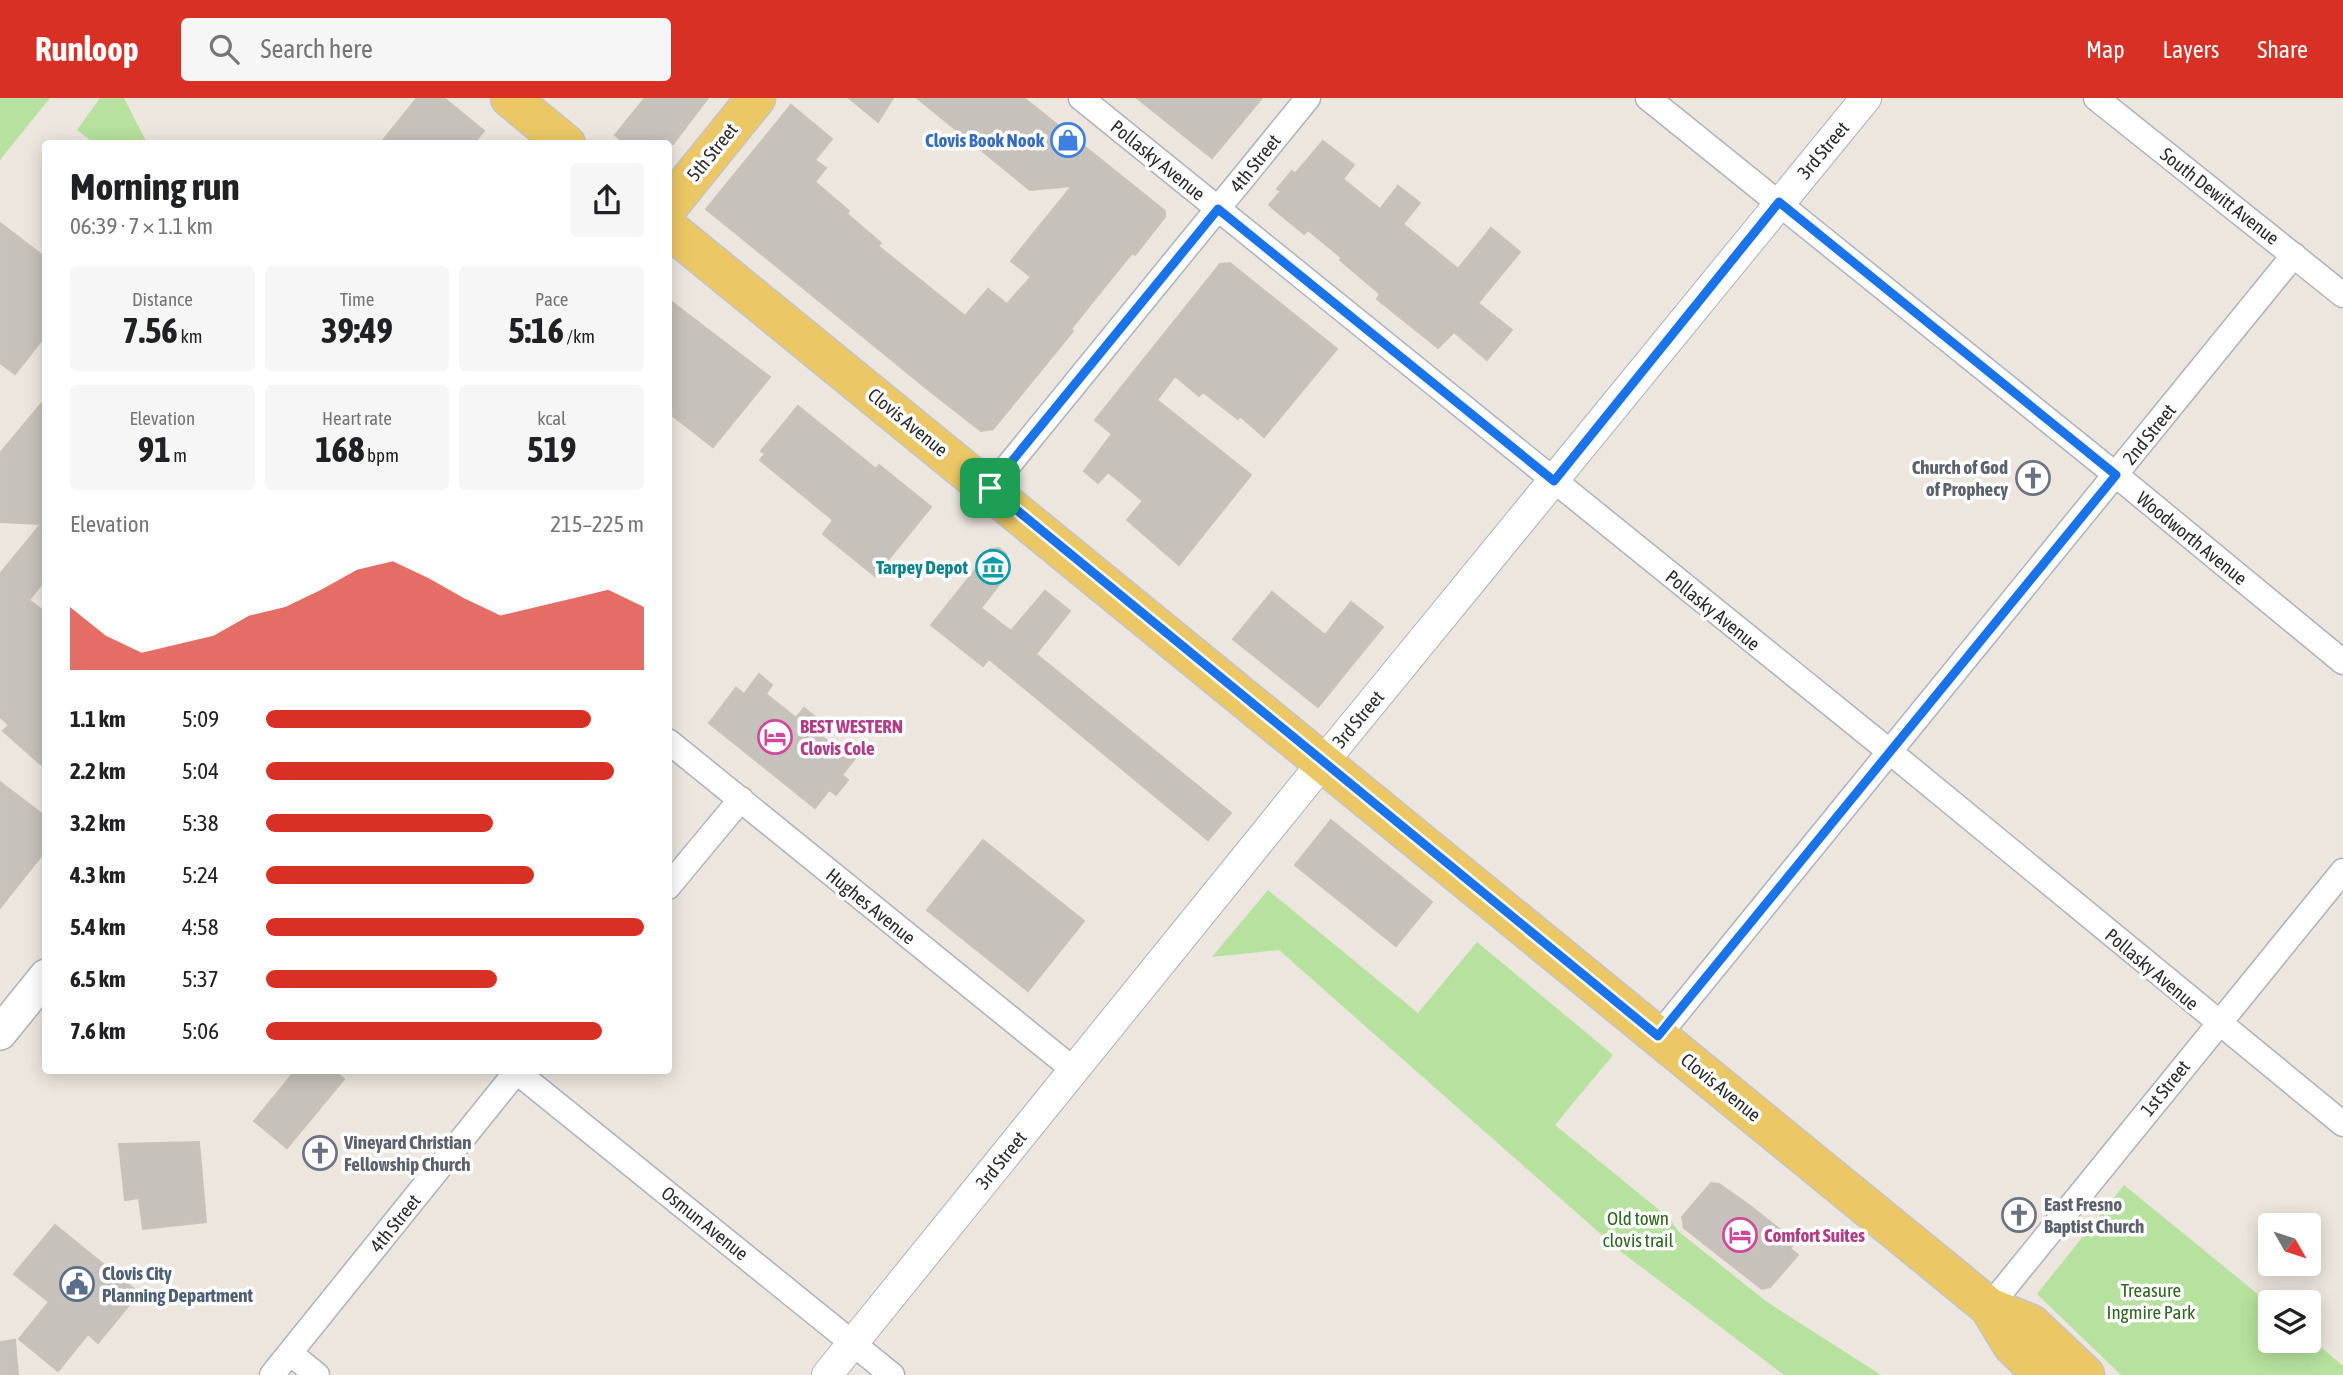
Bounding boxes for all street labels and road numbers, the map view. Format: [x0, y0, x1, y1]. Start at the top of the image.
street label: Pollasky Avenue [1106, 115, 1210, 205]
street label: 3rd Street [1793, 117, 1853, 183]
street label: 5th Street [682, 119, 742, 185]
street label: 4th Street [1225, 130, 1285, 196]
street label: South Dewitt Avenue [2156, 143, 2284, 249]
street label: Clovis Avenue [864, 383, 952, 461]
street label: 2nd Street [2118, 399, 2180, 469]
street label: Woodworth Avenue [2132, 487, 2252, 589]
street label: Pollasky Avenue [1661, 565, 1765, 655]
street label: 3rd Street [1328, 686, 1388, 752]
street label: Hughes Avenue [822, 863, 920, 949]
street label: Pollasky Avenue [2101, 924, 2203, 1014]
street label: Clovis Avenue [1677, 1048, 1765, 1126]
street label: 1st Street [2136, 1056, 2194, 1120]
street label: 3rd Street [971, 1127, 1031, 1193]
street label: Osmun Avenue [657, 1181, 753, 1265]
street label: 4th Street [365, 1190, 425, 1256]

